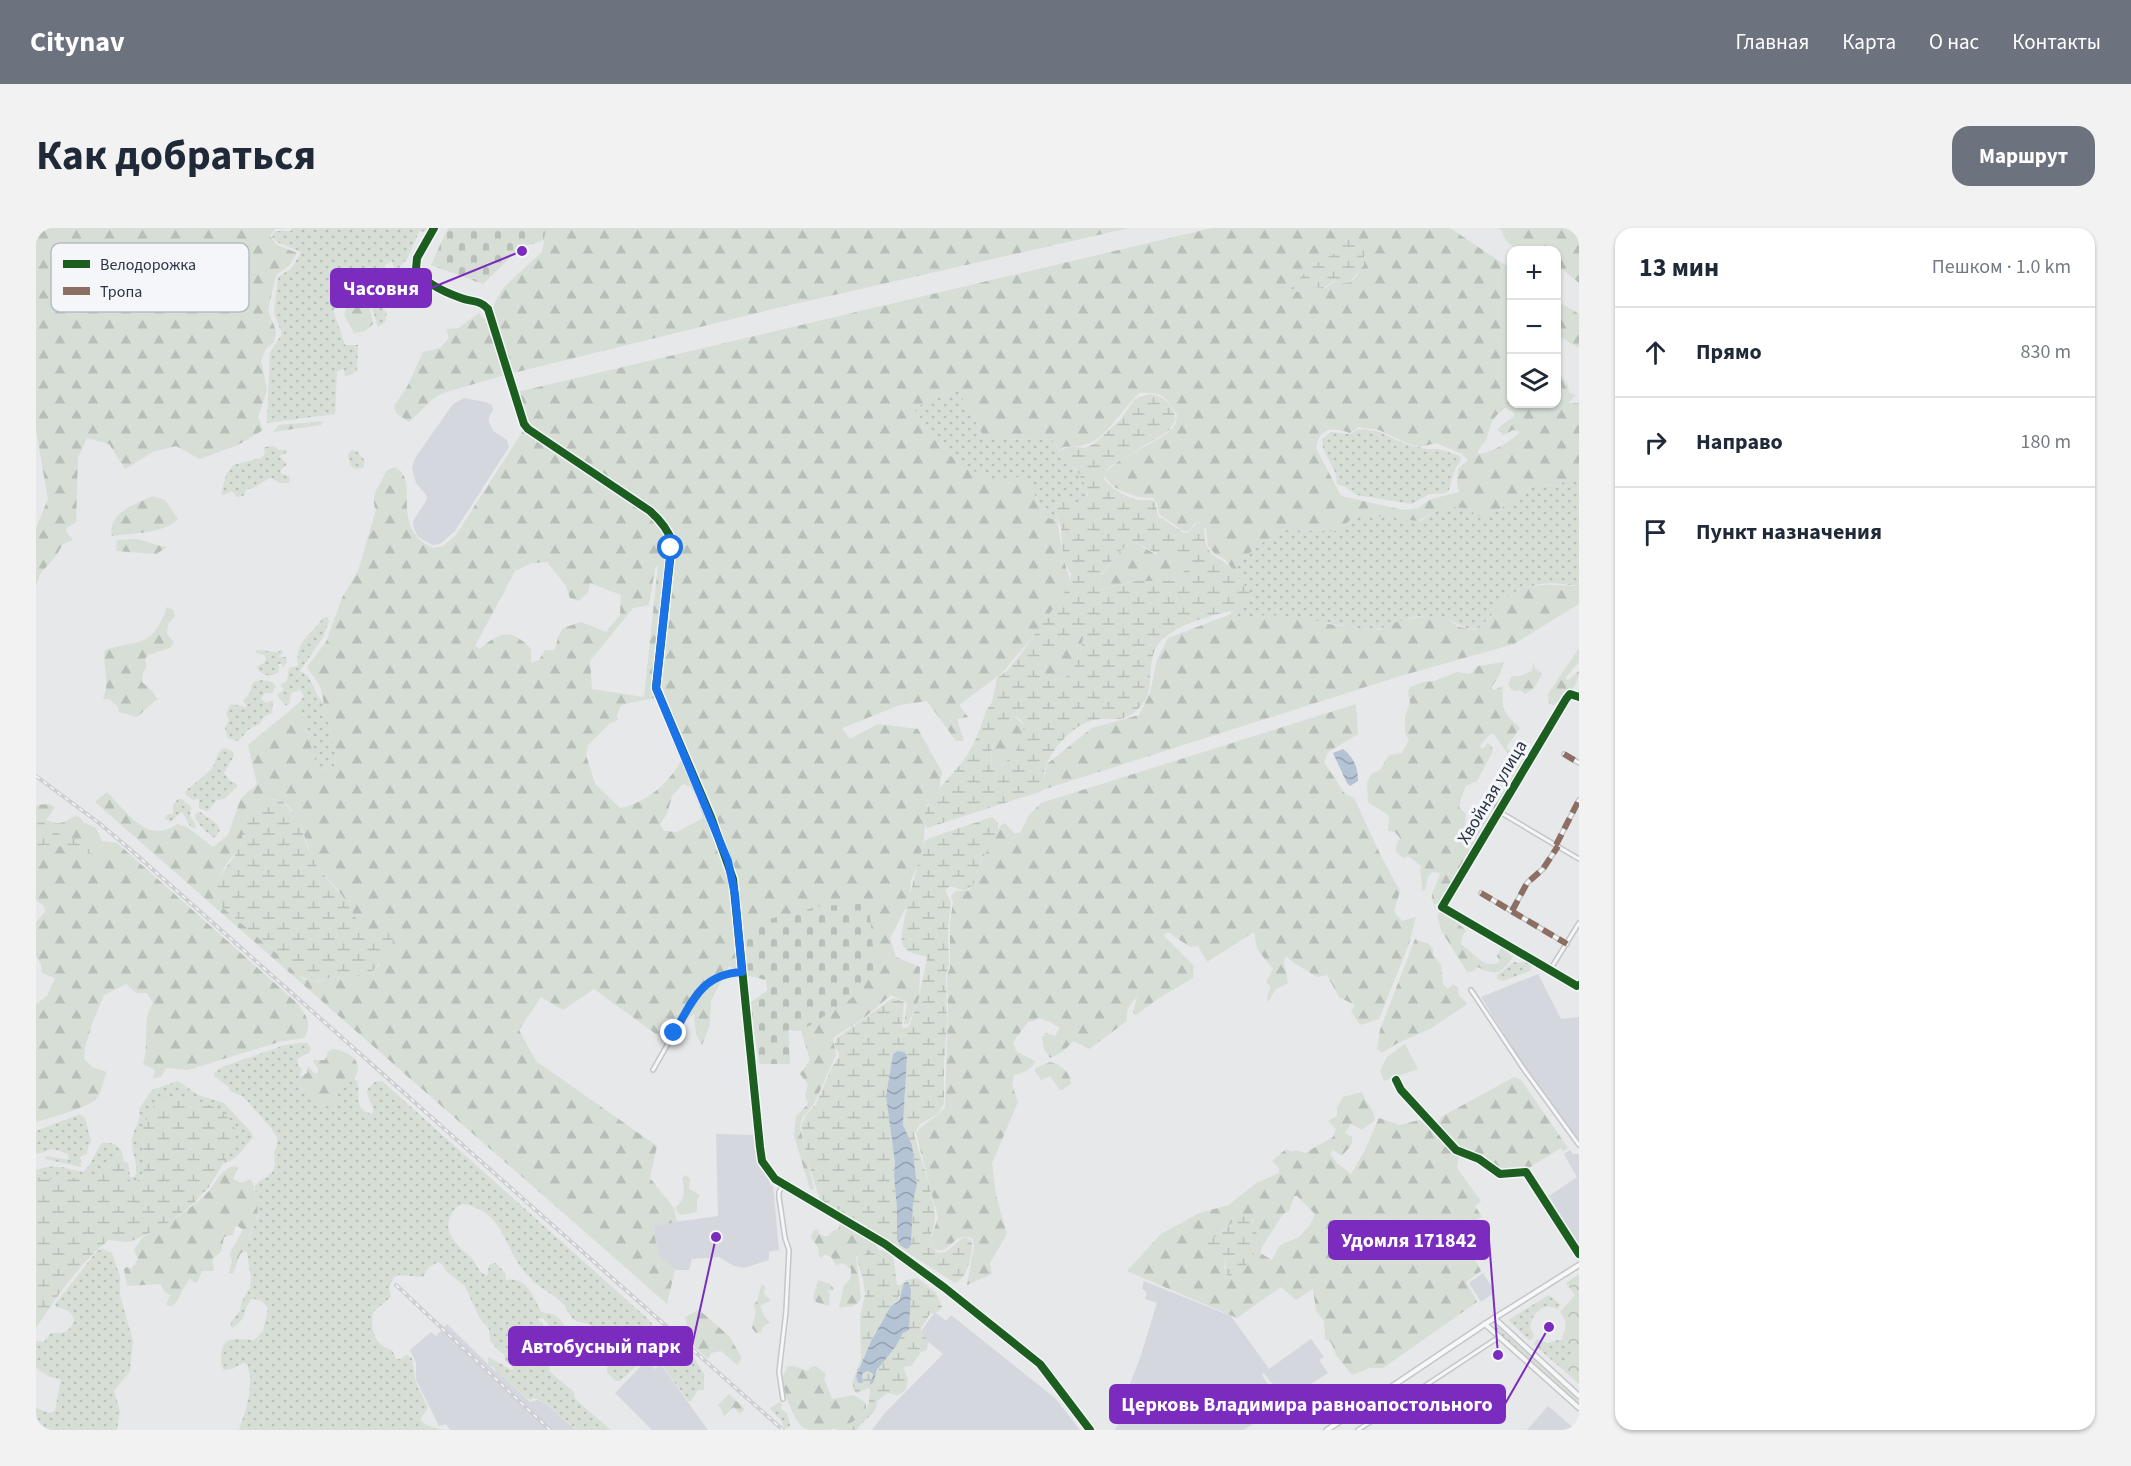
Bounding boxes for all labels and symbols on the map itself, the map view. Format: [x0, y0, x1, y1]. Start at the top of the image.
legend [51, 243, 249, 312]
text: Велодорожка [100, 254, 196, 276]
callout: Часовня [331, 269, 431, 307]
text: Часовня [343, 275, 419, 303]
text: Тропа [100, 281, 142, 303]
route start [657, 534, 683, 560]
street label: Хвойная улица [1451, 735, 1533, 849]
route end [660, 1019, 686, 1045]
callout: Удомля 171842 [1329, 1221, 1489, 1259]
text: Удомля 171842 [1341, 1227, 1477, 1255]
callout: Автобусный парк [509, 1327, 692, 1365]
text: Автобусный парк [520, 1333, 681, 1361]
callout: Церковь Владимира равноапостольного [1110, 1385, 1505, 1423]
text: Церковь Владимира равноапостольного [1121, 1391, 1493, 1419]

